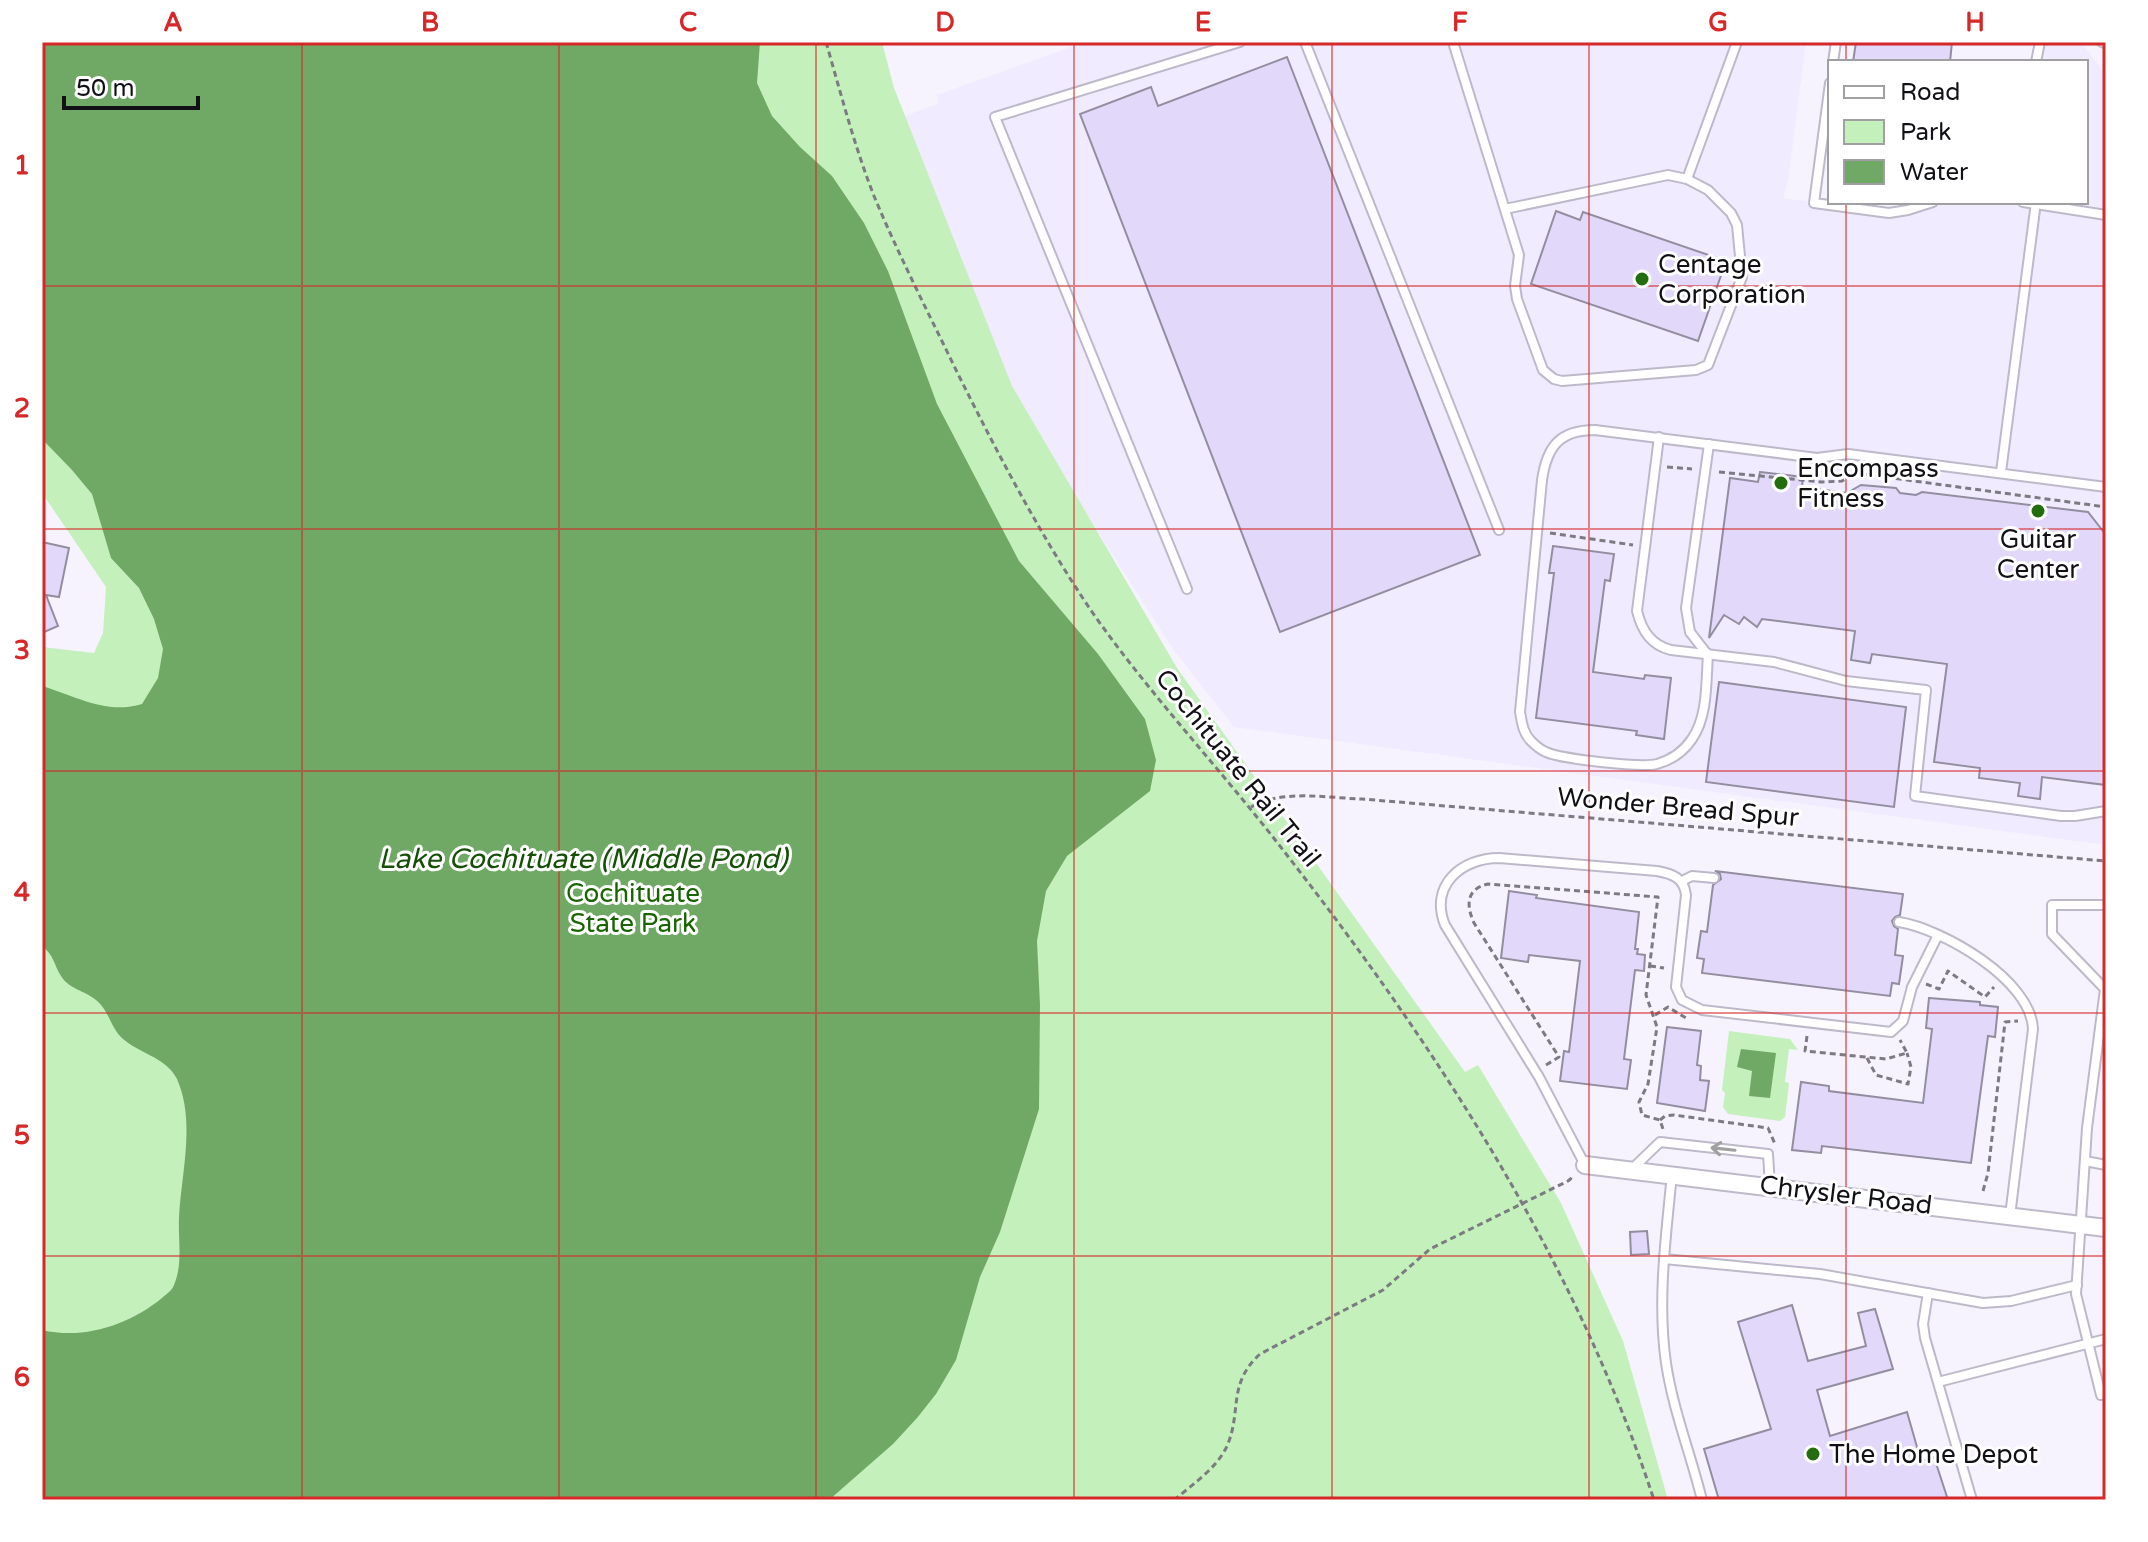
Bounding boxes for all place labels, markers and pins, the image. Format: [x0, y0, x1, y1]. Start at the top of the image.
place label: Centage Corporation [1658, 249, 1806, 310]
marker: Centage Corporation [1633, 270, 1651, 288]
place label: Encompass Fitness [1797, 453, 1939, 514]
marker: Encompass Fitness [1772, 474, 1790, 492]
marker: Guitar Center [2029, 502, 2047, 520]
place label: Guitar Center [1997, 524, 2079, 585]
place label: The Home Depot [1829, 1439, 2038, 1470]
marker: The Home Depot [1804, 1445, 1822, 1463]

